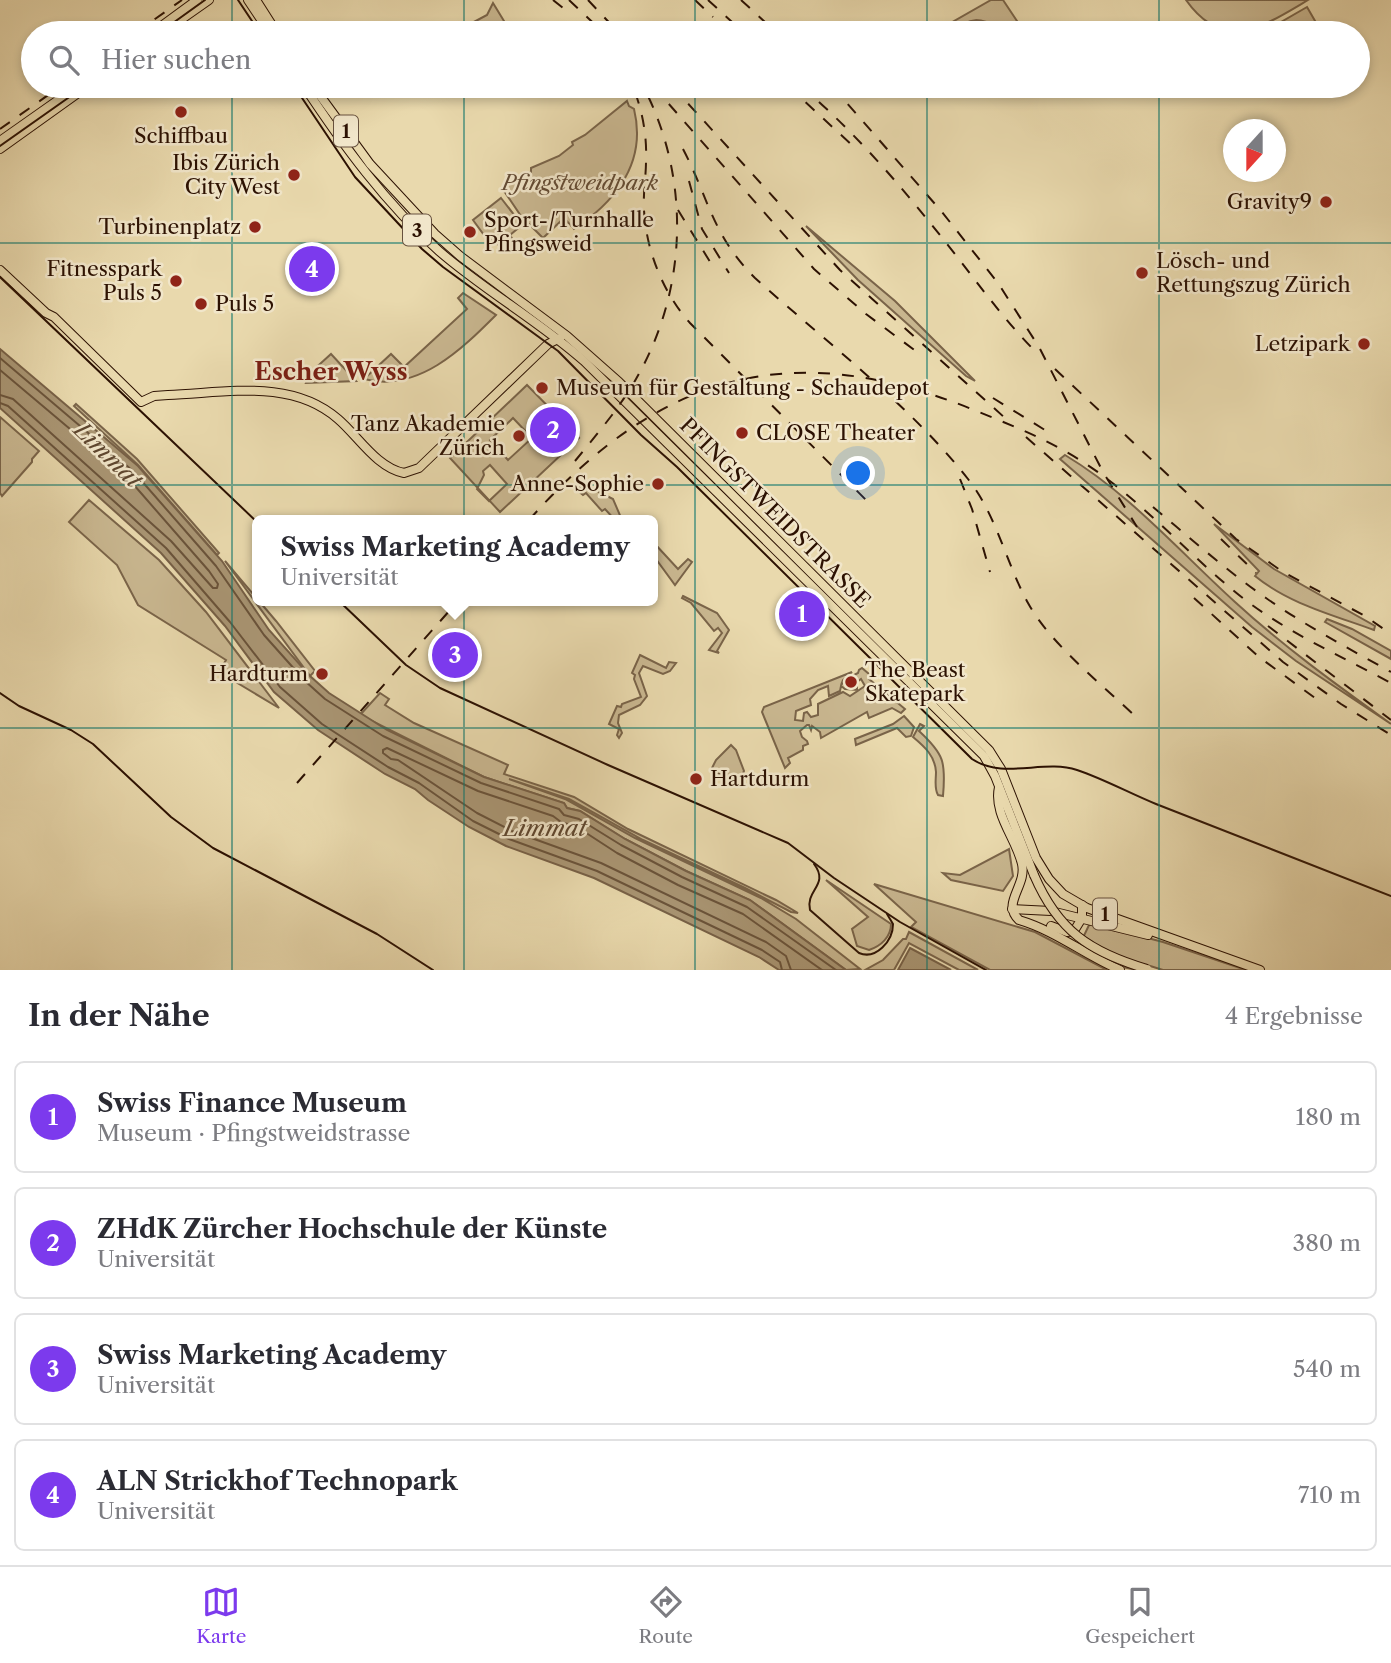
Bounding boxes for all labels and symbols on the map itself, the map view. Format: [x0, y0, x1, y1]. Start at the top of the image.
marker: Schiffbau [173, 104, 189, 120]
road number: 1 [334, 116, 358, 146]
north arrow [1223, 119, 1286, 182]
place label: Schiffbau [134, 123, 228, 148]
place label: Ibis Zürich City West [172, 150, 281, 199]
marker: Ibis Zürich City West [286, 167, 302, 183]
park label: Pfingstweidpark [500, 170, 658, 195]
place label: Gravity9 [1227, 189, 1312, 214]
marker: Gravity9 [1318, 194, 1334, 210]
place label: Sport-/Turnhalle Pfingsweid [484, 207, 654, 256]
place label: Turbinenplatz [99, 214, 241, 239]
road number: 3 [403, 214, 431, 246]
marker: Turbinenplatz [247, 219, 263, 235]
marker: Sport-/Turnhalle Pfingsweid [462, 224, 478, 240]
pin: 4 [289, 243, 335, 295]
place label: Lösch- und Rettungszug Zürich [1156, 248, 1351, 297]
place label: Fitnesspark Puls 5 [46, 256, 163, 305]
marker: Lösch- und Rettungszug Zürich [1134, 265, 1150, 281]
marker: Fitnesspark Puls 5 [168, 273, 184, 289]
place label: Puls 5 [215, 291, 274, 316]
marker: Puls 5 [193, 296, 209, 312]
place label: Letzipark [1255, 331, 1351, 356]
marker: Letzipark [1356, 336, 1372, 352]
district label: Escher Wyss [254, 357, 408, 386]
place label: Museum für Gestaltung - Schaudepot [556, 375, 930, 400]
marker: Museum für Gestaltung - Schaudepot [534, 380, 550, 396]
pin: 2 [530, 404, 576, 456]
place label: Tanz Akademie Zürich [351, 411, 505, 460]
street label: PFINGSTWEIDSTRASSE [675, 412, 876, 613]
water label: Limmat [67, 415, 149, 495]
place label: CLOSE Theater [756, 420, 915, 445]
marker: CLOSE Theater [734, 425, 750, 441]
marker: Tanz Akademie Zürich [511, 428, 527, 444]
your location [841, 456, 875, 490]
place label: Anne-Sophie [510, 471, 644, 496]
marker: Anne-Sophie [650, 476, 666, 492]
pin: 1 [779, 588, 825, 640]
pin: 3 [432, 629, 478, 681]
place label: The Beast Skatepark [865, 657, 966, 706]
place label: Hardturm [209, 661, 308, 686]
marker: Hardturm [314, 666, 330, 682]
marker: The Beast Skatepark [843, 674, 859, 690]
place label: Hartdurm [710, 766, 810, 791]
marker: Hartdurm [688, 771, 704, 787]
water label: Limmat [501, 814, 589, 842]
road number: 1 [1093, 898, 1117, 930]

